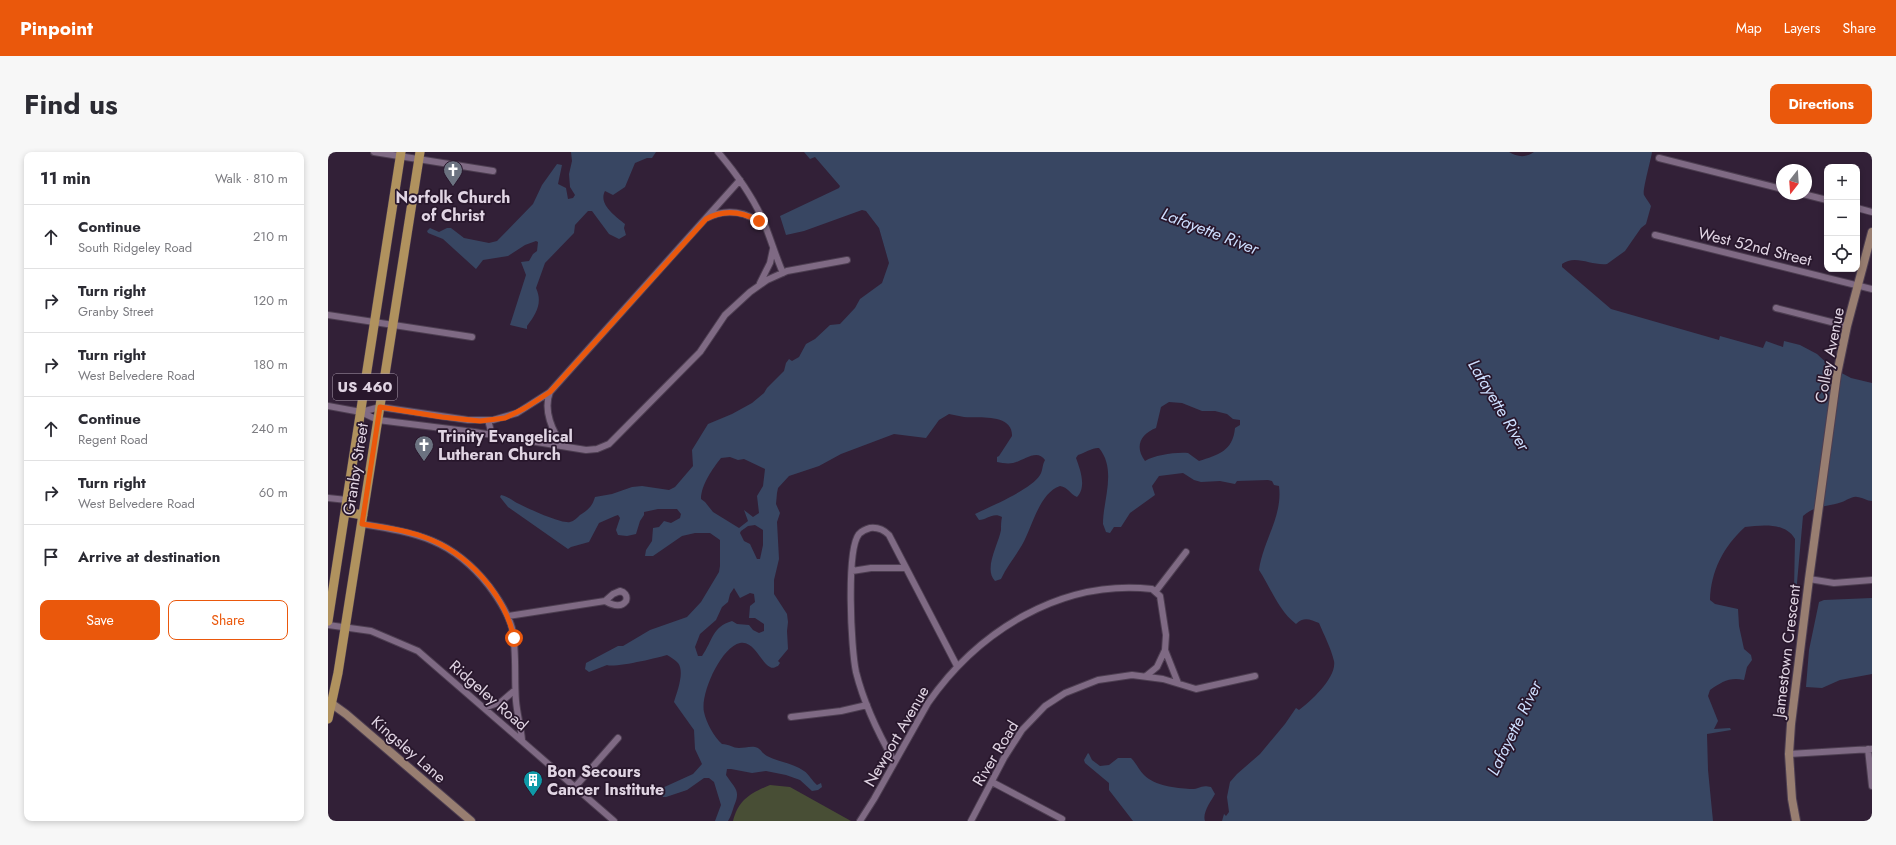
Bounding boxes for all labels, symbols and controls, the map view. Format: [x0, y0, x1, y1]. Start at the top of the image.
text: Pinpoint [20, 15, 93, 42]
text: Map [1736, 18, 1762, 38]
text: Layers [1784, 18, 1820, 38]
text: Share [1842, 18, 1876, 38]
text: Find us [24, 84, 118, 125]
button: Directions [1770, 84, 1872, 124]
church icon: Norfolk Church of Christ [442, 159, 464, 187]
north arrow [1776, 164, 1812, 200]
map controls [1824, 164, 1860, 272]
button: + [1824, 164, 1860, 200]
text: 11 min [40, 166, 91, 190]
text: Walk · 810 m [215, 169, 288, 188]
place label: Norfolk Church of Christ [396, 186, 510, 227]
button: − [1824, 200, 1860, 236]
water label: Lafayette River [1158, 201, 1263, 261]
route end [750, 212, 768, 230]
text: Continue [78, 216, 141, 238]
street label: West 52nd Street [1696, 221, 1814, 272]
icon: ahead [40, 226, 62, 248]
text: 210 m [253, 227, 288, 246]
button: locate [1824, 236, 1860, 272]
text: South Ridgeley Road [78, 238, 192, 257]
text: Turn right [78, 280, 146, 302]
icon: right [40, 290, 62, 312]
text: 120 m [253, 291, 288, 310]
text: Granby Street [78, 302, 153, 321]
street label: Colley Avenue [1809, 305, 1850, 405]
text: Turn right [78, 344, 146, 366]
icon: right [40, 354, 62, 376]
text: 180 m [253, 355, 288, 374]
water label: Lafayette River [1462, 355, 1536, 456]
text: West Belvedere Road [78, 366, 195, 385]
road number: US 460 [333, 374, 397, 400]
text: Continue [78, 408, 141, 430]
icon: ahead [40, 418, 62, 440]
text: 240 m [251, 419, 288, 438]
street label: Granby Street [337, 421, 374, 517]
place label: Trinity Evangelical Lutheran Church [438, 425, 573, 466]
text: Regent Road [78, 430, 148, 449]
church icon: Trinity Evangelical Lutheran Church [413, 434, 435, 462]
text: Turn right [78, 472, 146, 494]
icon: right [40, 482, 62, 504]
text: 60 m [259, 483, 288, 502]
text: West Belvedere Road [78, 494, 195, 513]
icon: arrive [40, 546, 62, 568]
text: Arrive at destination [78, 546, 220, 568]
street label: Jamestown Crescent [1767, 583, 1806, 721]
button: Save [40, 600, 160, 640]
button: Share [168, 600, 288, 640]
route start [505, 629, 523, 647]
street label: Ridgeley Road [444, 655, 533, 736]
water label: Lafayette River [1481, 675, 1548, 779]
street label: Newport Avenue [858, 682, 935, 791]
street label: Kingsley Lane [366, 710, 451, 788]
street label: River Road [967, 716, 1024, 790]
place label: Bon Secours Cancer Institute [547, 760, 664, 801]
building icon: Bon Secours Cancer Institute [522, 769, 544, 797]

